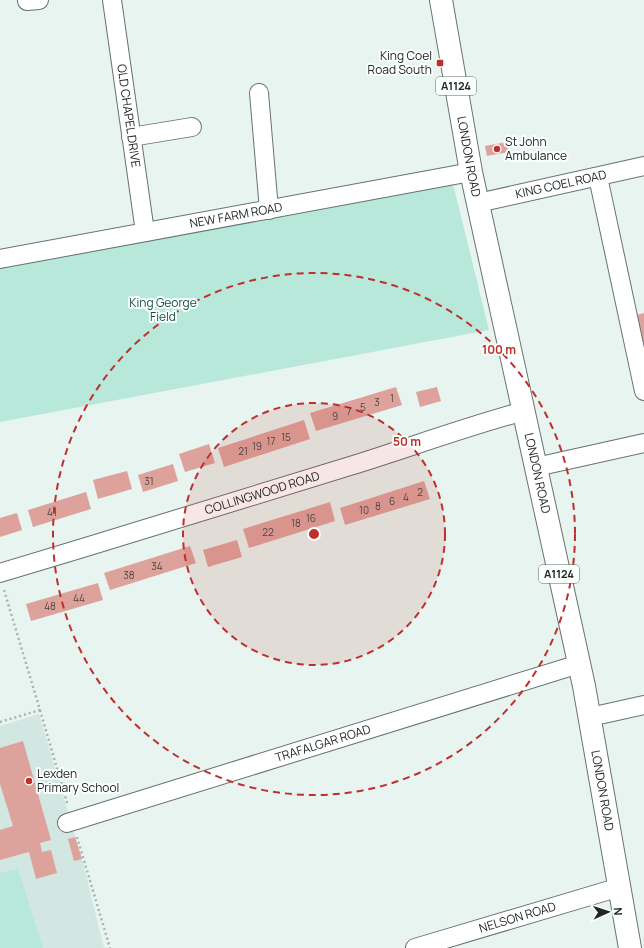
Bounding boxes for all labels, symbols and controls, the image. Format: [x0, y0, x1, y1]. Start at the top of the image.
place label: King Coel Road South [368, 47, 432, 78]
marker: King Coel Road South [435, 58, 445, 68]
street label: OLD CHAPEL DRIVE [113, 63, 145, 169]
road number: A1124 [436, 77, 476, 95]
street label: LONDON ROAD [453, 115, 485, 198]
place label: St John Ambulance [505, 133, 567, 164]
marker: St John Ambulance [492, 144, 502, 154]
street label: KING COEL ROAD [514, 166, 608, 202]
street label: NEW FARM ROAD [188, 198, 284, 232]
park label: King George Field [129, 294, 197, 325]
text: 100 m [482, 341, 516, 358]
house number: 1 [390, 391, 394, 405]
house number: 3 [374, 395, 380, 409]
house number: 5 [360, 400, 366, 414]
house number: 7 [346, 404, 352, 418]
house number: 9 [332, 409, 338, 423]
house number: 15 [281, 430, 291, 444]
street label: LONDON ROAD [521, 431, 555, 515]
text: 50 m [393, 433, 421, 450]
house number: 17 [267, 434, 275, 448]
house number: 19 [252, 439, 262, 453]
house number: 21 [238, 444, 248, 458]
street label: COLLINGWOOD ROAD [203, 467, 322, 518]
house number: 31 [144, 474, 154, 488]
house number: 2 [417, 485, 423, 499]
house number: 4 [403, 490, 409, 504]
house number: 6 [389, 494, 395, 508]
house number: 8 [375, 499, 381, 513]
house number: 10 [359, 503, 369, 517]
house number: 41 [47, 505, 57, 519]
house number: 16 [306, 511, 316, 525]
house number: 18 [291, 516, 301, 530]
house number: 22 [262, 525, 274, 539]
centre of rings [307, 527, 321, 541]
house number: 34 [151, 559, 163, 573]
road number: A1124 [539, 565, 579, 583]
house number: 38 [123, 568, 135, 582]
house number: 44 [73, 591, 85, 605]
house number: 48 [44, 599, 56, 613]
street label: TRAFALGAR ROAD [273, 720, 373, 766]
street label: LONDON ROAD [587, 749, 618, 832]
place label: Lexden Primary School [37, 765, 119, 796]
marker: Lexden Primary School [24, 776, 34, 786]
north arrow [588, 892, 628, 932]
street label: NELSON ROAD [477, 898, 558, 937]
text: N [611, 907, 626, 916]

